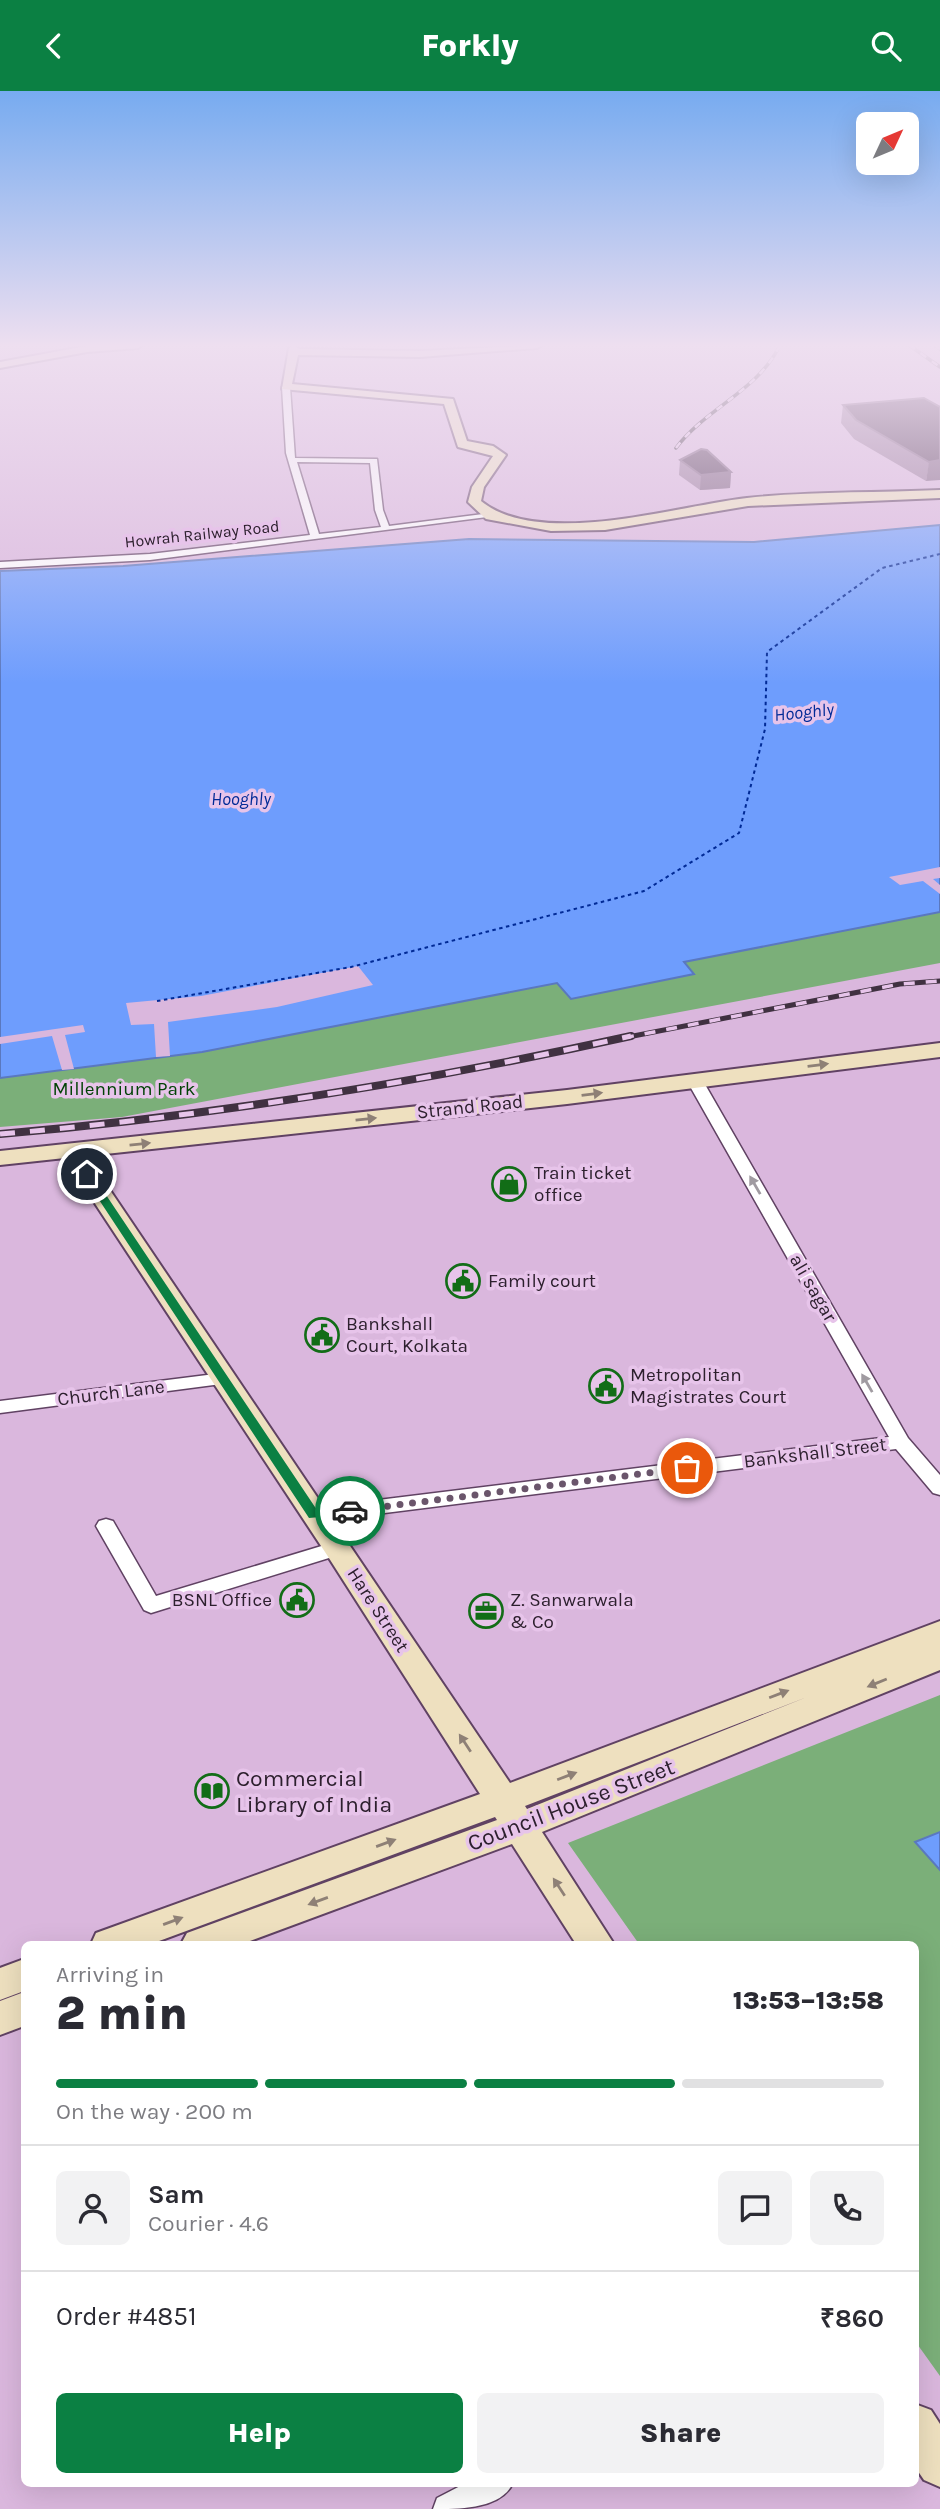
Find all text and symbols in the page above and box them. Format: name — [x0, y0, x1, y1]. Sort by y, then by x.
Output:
icon: back — [35, 27, 73, 65]
text: Forkly — [421, 27, 519, 64]
icon: search — [867, 27, 905, 65]
north arrow — [856, 112, 919, 175]
map controls — [856, 112, 919, 175]
street label: Howrah Railway Road — [124, 516, 280, 552]
water label: Hooghly — [773, 698, 836, 726]
water label: Hooghly — [211, 788, 272, 810]
one-way arrow — [807, 1060, 829, 1071]
park label: Millennium Park — [52, 1078, 196, 1100]
one-way arrow — [581, 1088, 603, 1099]
street label: Strand Road — [416, 1090, 524, 1124]
one-way arrow — [355, 1113, 377, 1124]
one-way arrow — [129, 1138, 151, 1149]
pin — [57, 1144, 117, 1204]
icon: home — [68, 1155, 106, 1193]
place label: Train ticket office — [534, 1162, 631, 1206]
shop icon: Train ticket office — [490, 1165, 528, 1203]
one-way arrow — [749, 1175, 761, 1195]
street label: ali sagar — [785, 1250, 841, 1326]
public building icon: Family court — [444, 1262, 482, 1300]
place label: Family court — [488, 1270, 596, 1292]
place label: Bankshall Court, Kolkata — [346, 1313, 468, 1357]
public building icon: Bankshall Court, Kolkata — [303, 1316, 341, 1354]
place label: Metropolitan Magistrates Court — [630, 1364, 786, 1408]
public building icon: Metropolitan Magistrates Court — [587, 1367, 625, 1405]
one-way arrow — [861, 1373, 873, 1392]
street label: Church Lane — [56, 1376, 166, 1410]
street label: Bankshall Street — [742, 1433, 888, 1473]
pin — [657, 1438, 717, 1498]
icon: bag — [668, 1449, 706, 1487]
courier — [315, 1476, 385, 1546]
icon: car — [331, 1492, 369, 1530]
street label: Hare Street — [343, 1564, 413, 1656]
public building icon: BSNL Office — [278, 1581, 316, 1619]
place label: BSNL Office — [172, 1589, 272, 1611]
place label: Z. Sanwarwala & Co — [510, 1589, 634, 1633]
office icon: Z. Sanwarwala & Co — [467, 1592, 505, 1630]
one-way arrow — [866, 1677, 887, 1688]
one-way arrow — [769, 1689, 790, 1700]
one-way arrow — [459, 1733, 472, 1753]
street label: Council House Street — [464, 1753, 679, 1857]
place label: Commercial Library of India — [236, 1765, 392, 1818]
one-way arrow — [556, 1770, 577, 1781]
library icon: Commercial Library of India — [193, 1772, 231, 1810]
one-way arrow — [376, 1837, 397, 1848]
one-way arrow — [552, 1877, 565, 1897]
one-way arrow — [307, 1896, 328, 1907]
one-way arrow — [162, 1915, 183, 1926]
text: Arriving in — [56, 1961, 164, 1988]
text: 13:53–13:58 — [733, 1985, 884, 2016]
text: 2 min — [56, 1987, 188, 2041]
text: On the way · 200 m — [56, 2098, 253, 2125]
button: person — [56, 2171, 130, 2245]
button: chat — [718, 2171, 792, 2245]
button: phone — [810, 2171, 884, 2245]
text: Sam — [148, 2179, 204, 2210]
text: Courier · 4.6 — [148, 2210, 269, 2237]
text: Order #4851 — [56, 2301, 197, 2332]
text: ₹860 — [820, 2303, 884, 2334]
button: Help — [56, 2393, 463, 2473]
button: Share — [477, 2393, 884, 2473]

